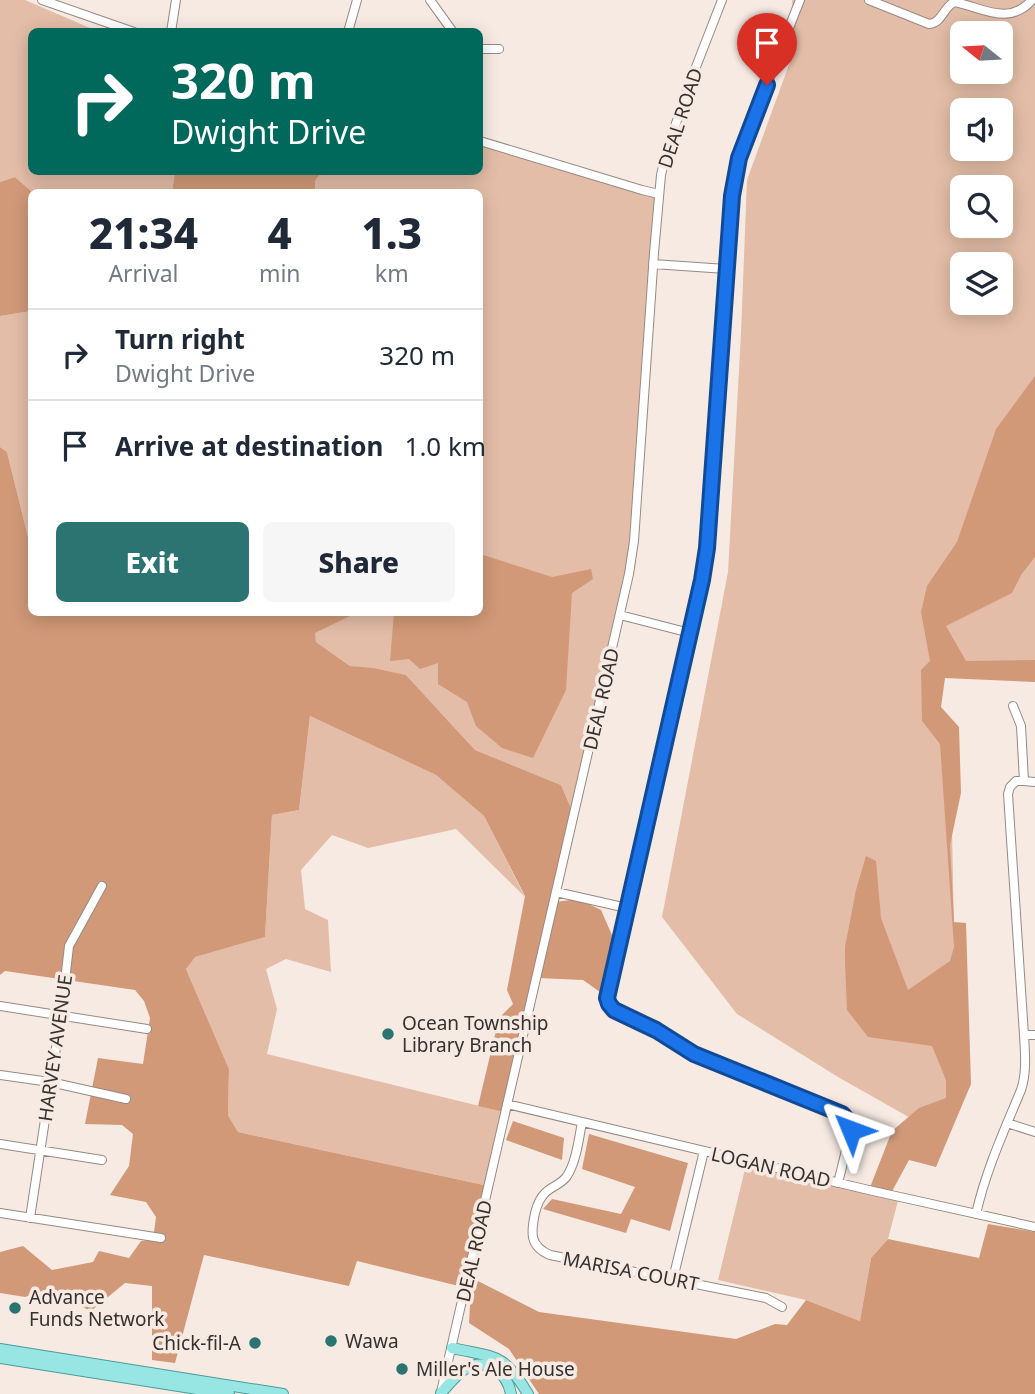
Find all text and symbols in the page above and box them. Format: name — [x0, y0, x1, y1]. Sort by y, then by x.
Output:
pin — [737, 13, 797, 85]
north arrow — [950, 21, 1013, 84]
map controls — [950, 21, 1013, 315]
icon: arrive — [748, 24, 786, 62]
text: 320 m — [171, 47, 316, 113]
icon: right — [56, 56, 147, 147]
street label: DEAL ROAD — [652, 65, 708, 171]
button: sound — [950, 98, 1013, 161]
text: Dwight Drive — [171, 110, 366, 153]
button: search — [950, 175, 1013, 238]
text: 21:34 — [89, 204, 198, 261]
text: 4 — [268, 204, 292, 261]
text: 1.3 — [362, 204, 422, 261]
button: layers — [950, 252, 1013, 315]
text: Arrival — [108, 257, 179, 289]
text: min — [259, 257, 301, 289]
text: km — [375, 257, 409, 289]
text: Turn right — [115, 321, 245, 357]
icon: right — [56, 336, 94, 374]
text: 320 m — [379, 337, 455, 373]
text: Dwight Drive — [115, 357, 255, 389]
icon: arrive — [56, 427, 94, 465]
text: Arrive at destination — [115, 428, 384, 464]
text: 1.0 km — [405, 428, 486, 464]
button: Exit — [56, 522, 249, 602]
button: Share — [263, 522, 455, 602]
street label: DEAL ROAD — [577, 646, 625, 752]
street label: HARVEY AVENUE — [32, 973, 78, 1123]
place label: Ocean Township Library Branch — [402, 1010, 548, 1058]
marker: Ocean Township Library Branch — [380, 1026, 396, 1042]
position arrow — [814, 1093, 888, 1167]
street label: LOGAN ROAD — [709, 1141, 833, 1193]
street label: DEAL ROAD — [450, 1198, 498, 1304]
street label: MARISA COURT — [561, 1245, 702, 1297]
place label: Advance Funds Network — [29, 1284, 165, 1332]
marker: Advance Funds Network — [7, 1300, 23, 1316]
place label: Wawa — [345, 1328, 399, 1354]
place label: Chick-fil-A — [152, 1330, 242, 1356]
marker: Wawa — [323, 1333, 339, 1349]
marker: Chick-fil-A — [247, 1335, 263, 1351]
place label: Miller's Ale House — [416, 1356, 575, 1382]
marker: Miller's Ale House — [394, 1361, 410, 1377]

